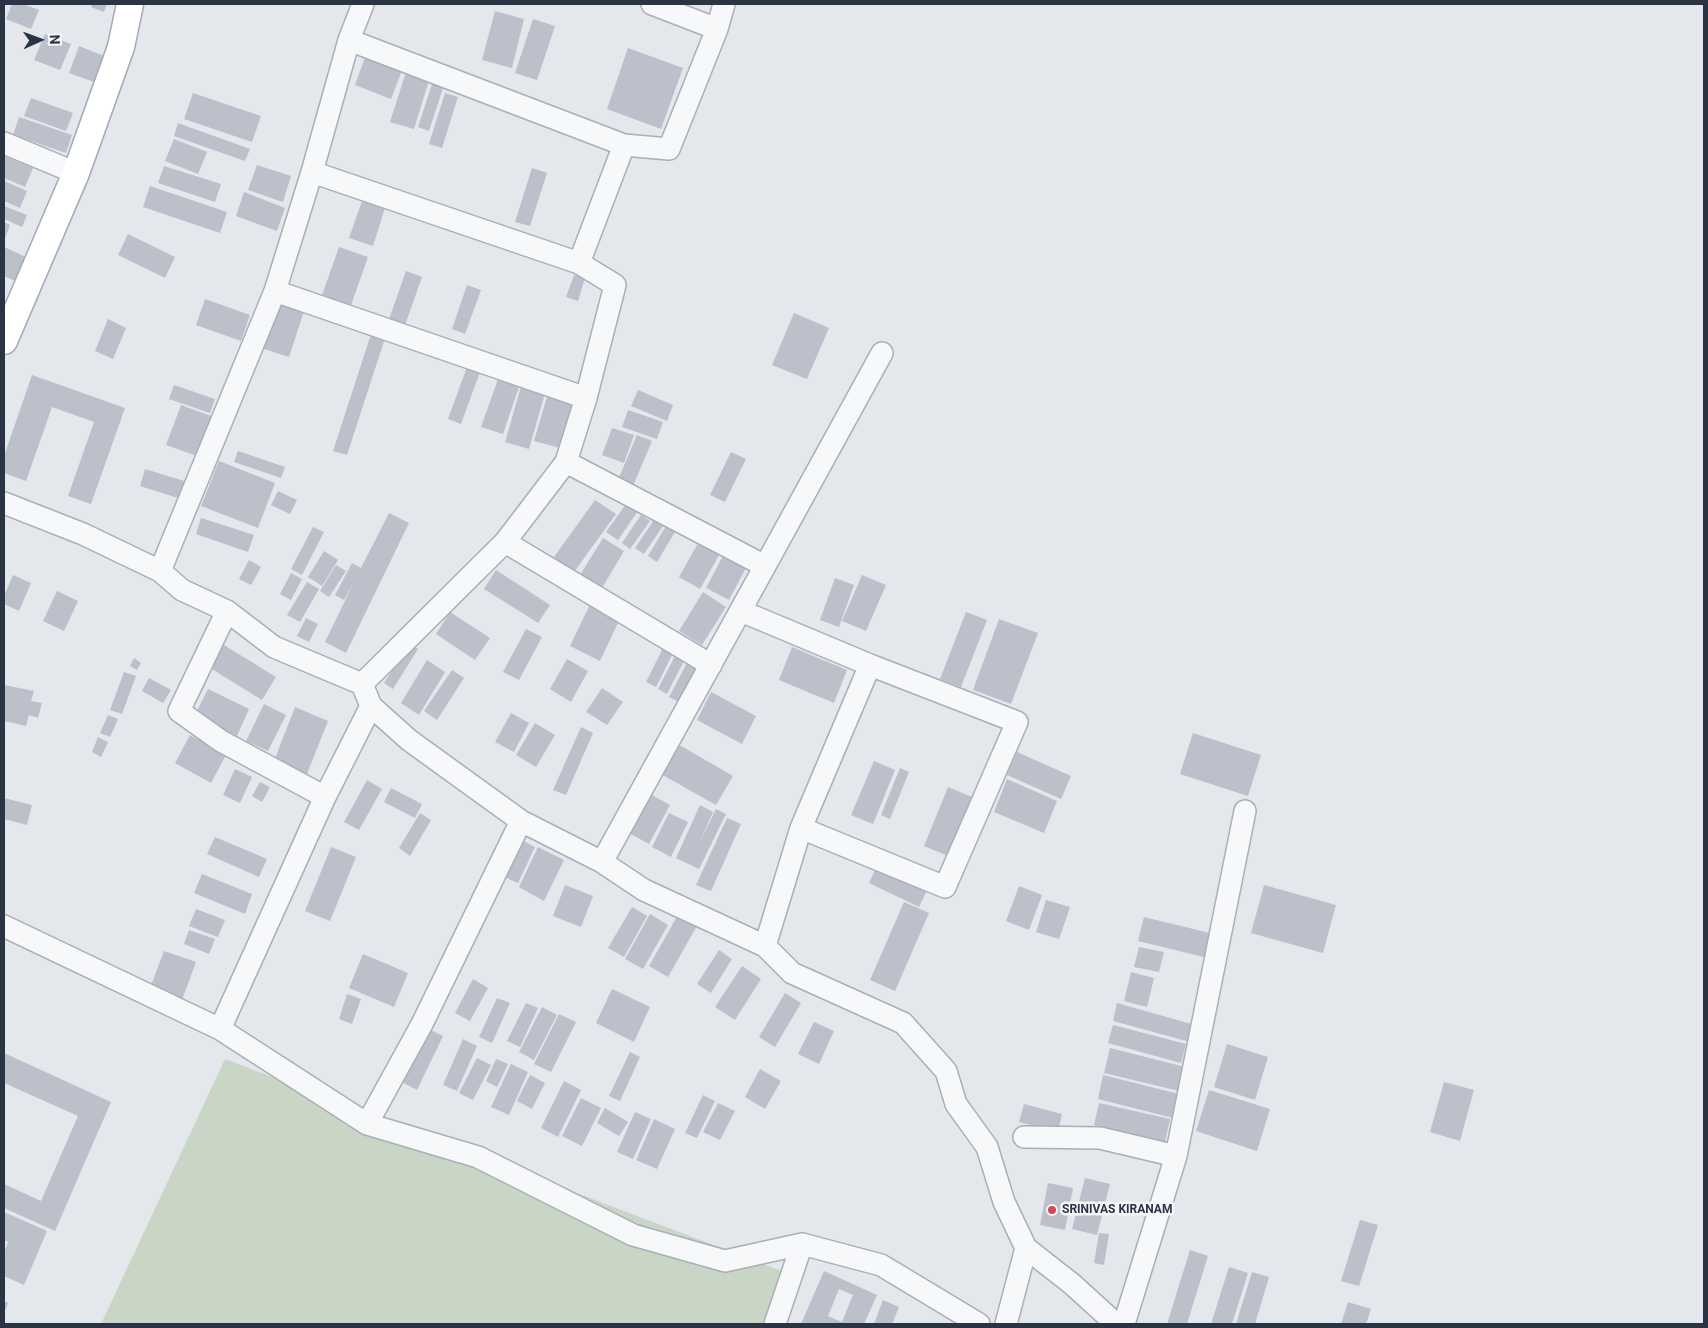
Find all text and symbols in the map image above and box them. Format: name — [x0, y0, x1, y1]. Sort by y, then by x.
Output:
north arrow — [15, 15, 65, 65]
text: N — [47, 34, 63, 45]
place label: SRINIVAS KIRANAM — [1062, 1203, 1172, 1217]
marker: SRINIVAS KIRANAM — [1046, 1204, 1058, 1216]

